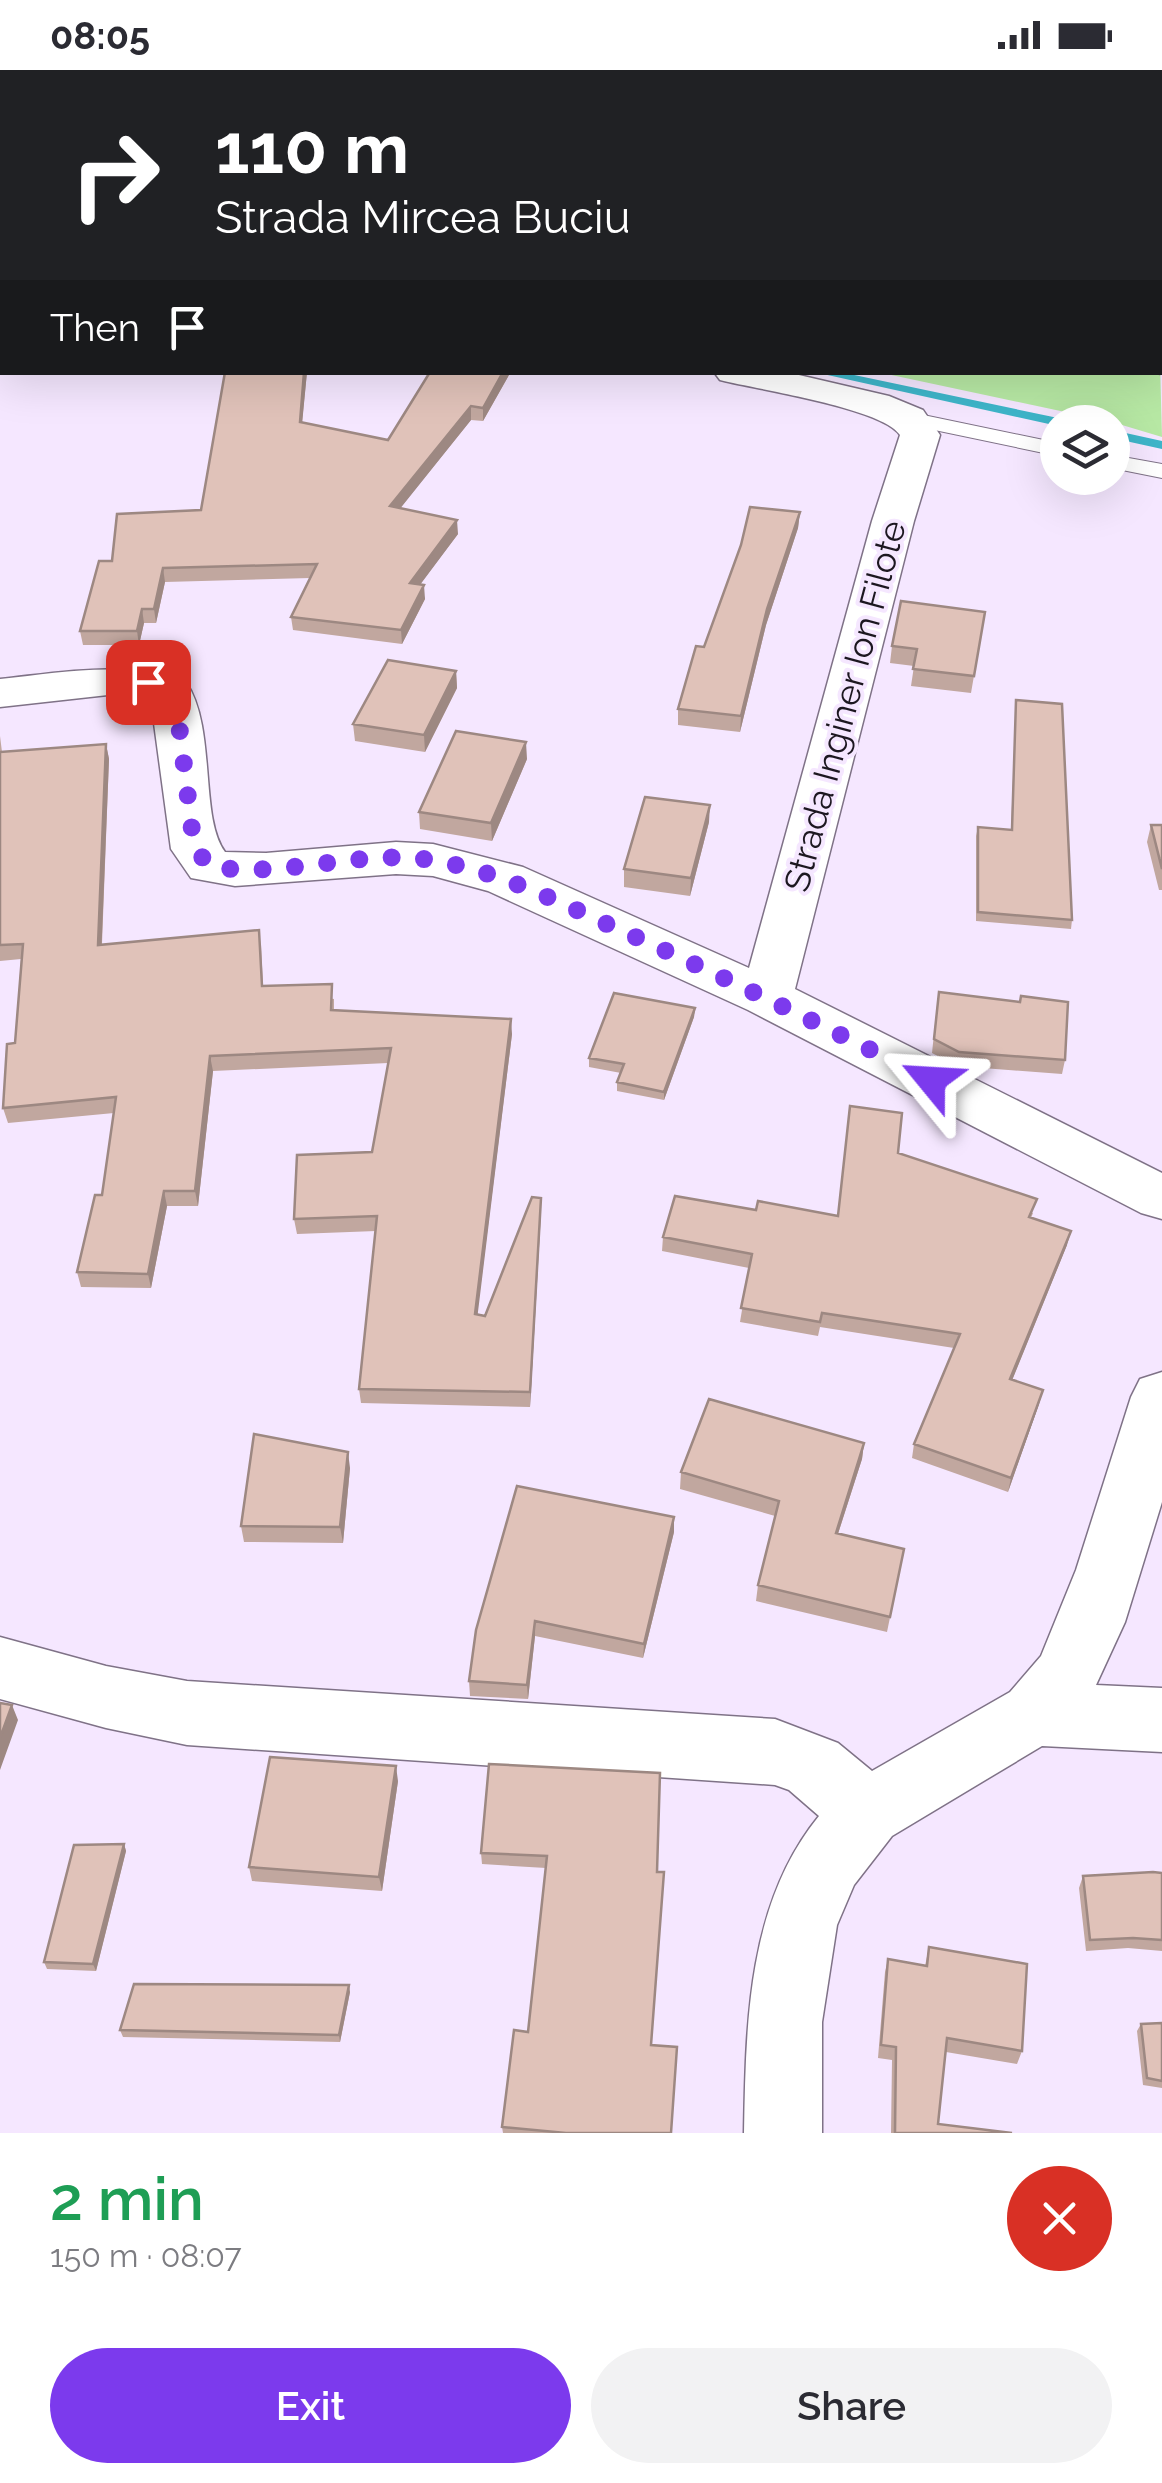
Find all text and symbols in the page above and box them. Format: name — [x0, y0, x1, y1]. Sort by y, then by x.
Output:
text: 08:05 — [50, 13, 150, 58]
text: 110 m — [215, 107, 409, 189]
icon: right — [50, 110, 180, 240]
text: Strada Mircea Buciu — [215, 191, 630, 244]
icon: arrive — [160, 300, 215, 355]
text: Then — [50, 305, 140, 350]
map controls — [1040, 405, 1130, 495]
button: layers — [1040, 405, 1130, 495]
street label: Strada Inginer Ion Filote — [775, 516, 914, 896]
pin — [106, 640, 191, 725]
icon: arrive — [121, 655, 176, 710]
position arrow — [879, 1028, 983, 1132]
text: 2 min — [50, 2164, 204, 2234]
button: close — [1007, 2166, 1112, 2271]
text: 150 m · 08:07 — [50, 2237, 242, 2274]
button: Exit — [50, 2348, 571, 2463]
button: Share — [591, 2348, 1112, 2463]

